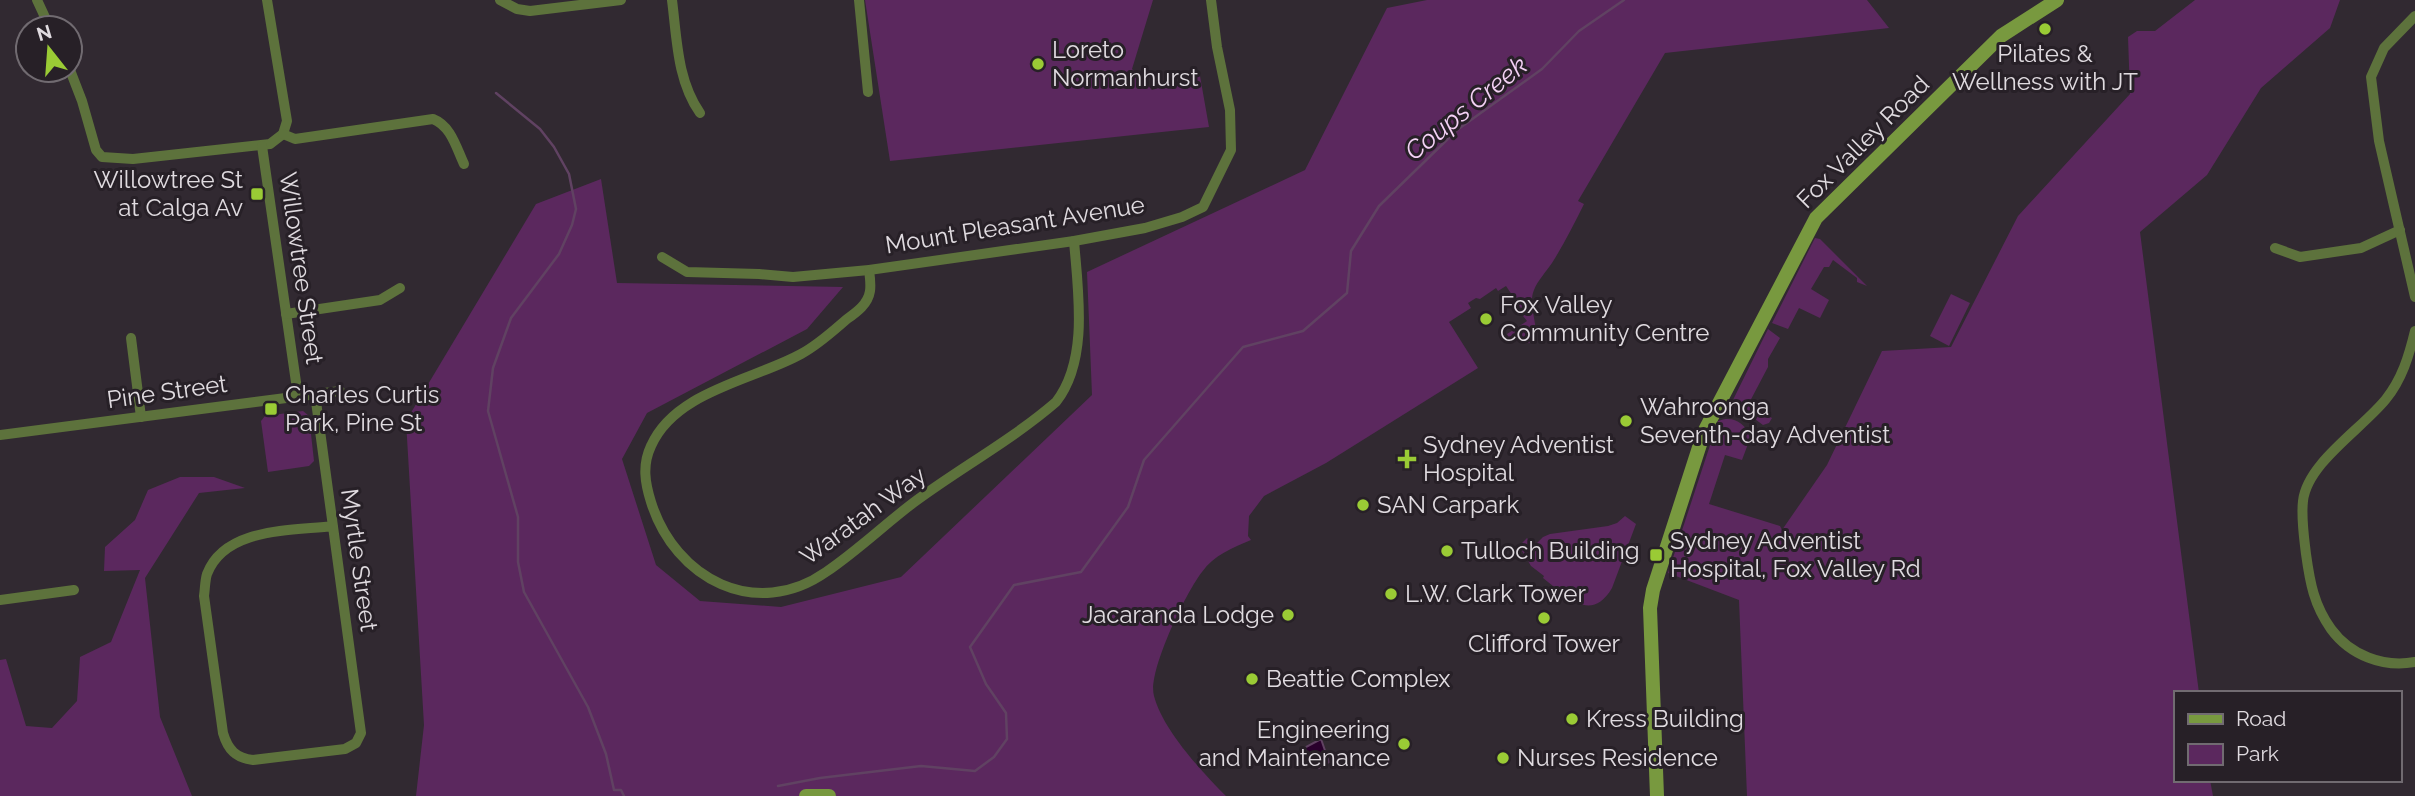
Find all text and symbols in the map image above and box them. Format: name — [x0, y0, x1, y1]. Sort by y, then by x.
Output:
north arrow — [14, 14, 84, 84]
text: N — [34, 20, 54, 45]
marker: Pilates & Wellness with JT — [2037, 21, 2053, 37]
place label: Loreto Normanhurst — [1052, 35, 1198, 92]
place label: Pilates & Wellness with JT — [1952, 39, 2138, 96]
water label: Coups Creek — [1399, 50, 1533, 166]
marker: Loreto Normanhurst — [1030, 56, 1046, 72]
street label: Fox Valley Road — [1790, 69, 1935, 214]
place label: Willowtree St at Calga Av — [93, 165, 243, 222]
street label: Willowtree Street — [274, 170, 329, 366]
marker: Willowtree St at Calga Av — [249, 186, 265, 202]
street label: Mount Pleasant Avenue — [883, 190, 1147, 259]
place label: Fox Valley Community Centre — [1500, 290, 1709, 347]
marker: Fox Valley Community Centre — [1478, 311, 1494, 327]
street label: Pine Street — [105, 369, 229, 414]
place label: Charles Curtis Park, Pine St — [285, 380, 439, 437]
place label: Wahroonga Seventh-day Adventist — [1640, 392, 1890, 449]
marker: Charles Curtis Park, Pine St — [263, 401, 279, 417]
marker: Wahroonga Seventh-day Adventist — [1618, 413, 1634, 429]
place label: Sydney Adventist Hospital — [1423, 430, 1614, 487]
marker: Sydney Adventist Hospital — [1397, 449, 1417, 469]
street label: Waratah Way — [794, 460, 931, 571]
street label: Myrtle Street — [335, 487, 384, 633]
place label: SAN Carpark — [1377, 490, 1519, 519]
marker: SAN Carpark — [1355, 497, 1371, 513]
place label: Sydney Adventist Hospital, Fox Valley Rd — [1670, 526, 1921, 583]
place label: Tulloch Building — [1461, 536, 1640, 565]
marker: Tulloch Building — [1439, 543, 1455, 559]
marker: Sydney Adventist Hospital, Fox Valley Rd — [1648, 547, 1664, 563]
place label: L.W. Clark Tower — [1405, 579, 1586, 608]
marker: L.W. Clark Tower — [1383, 586, 1399, 602]
place label: Jacaranda Lodge — [1082, 600, 1274, 629]
marker: Jacaranda Lodge — [1280, 607, 1296, 623]
marker: Clifford Tower — [1536, 610, 1552, 626]
place label: Clifford Tower — [1468, 629, 1621, 658]
place label: Beattie Complex — [1266, 664, 1450, 693]
marker: Beattie Complex — [1244, 671, 1260, 687]
legend — [2174, 691, 2401, 782]
place label: Kress Building — [1586, 704, 1744, 733]
text: Road — [2236, 706, 2286, 731]
marker: Kress Building — [1564, 711, 1580, 727]
place label: Engineering and Maintenance — [1199, 715, 1390, 772]
marker: Engineering and Maintenance — [1396, 736, 1412, 752]
text: Park — [2236, 741, 2279, 766]
place label: Nurses Residence — [1517, 743, 1718, 772]
marker: Nurses Residence — [1495, 750, 1511, 766]

